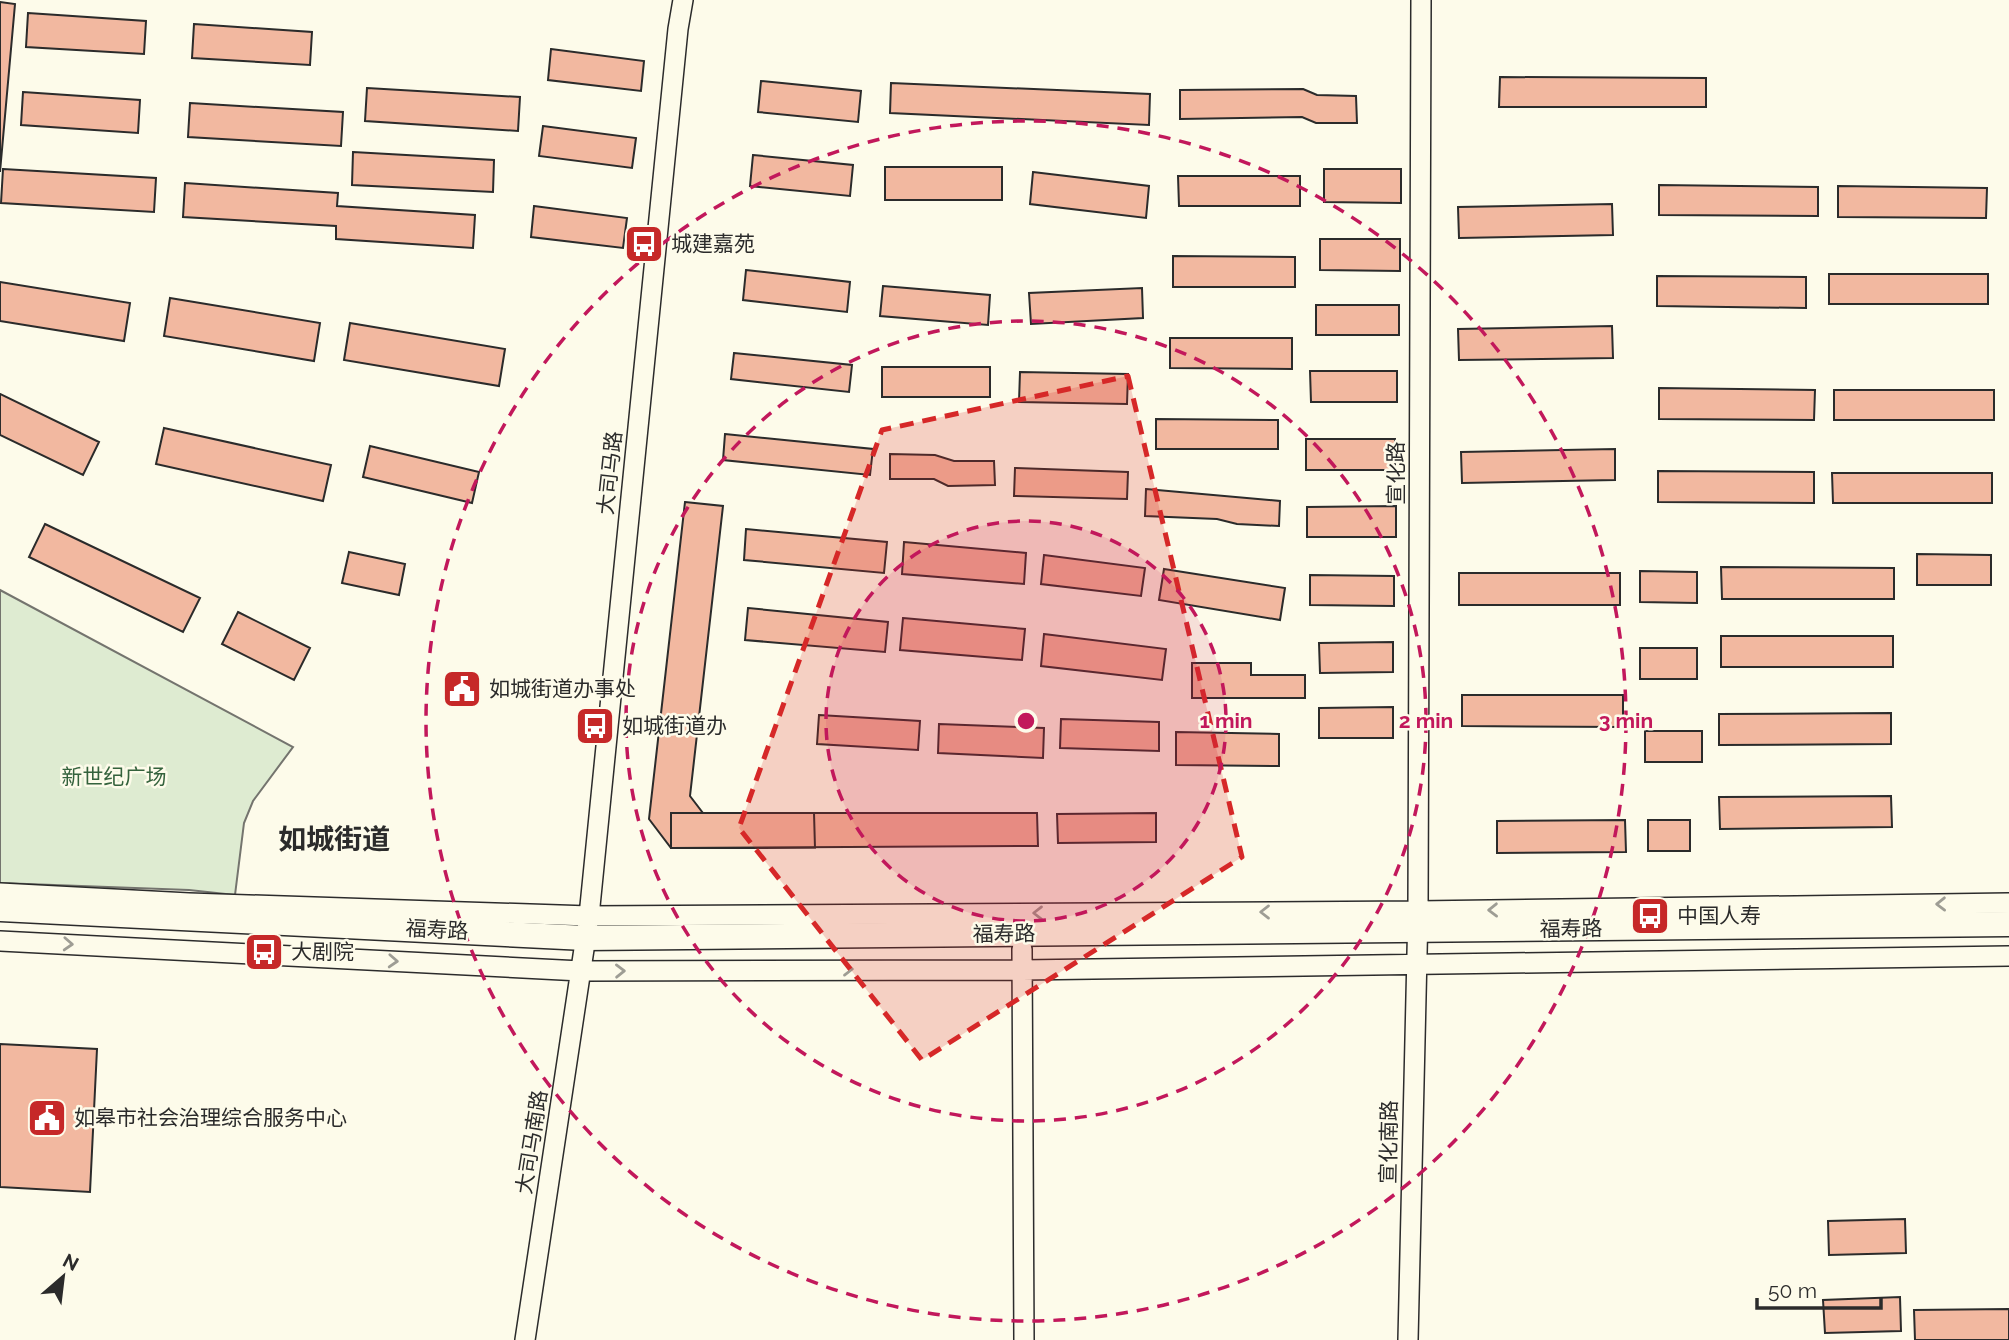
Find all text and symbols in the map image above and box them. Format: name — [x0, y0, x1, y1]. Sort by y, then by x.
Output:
bus stop icon: 城建嘉苑 — [623, 223, 665, 265]
place label: 城建嘉苑 — [671, 231, 755, 256]
street label: 大司马路 — [593, 430, 626, 516]
street label: 宣化路 — [1383, 442, 1408, 505]
public building icon: 如城街道办事处 — [441, 668, 483, 710]
place label: 如城街道办事处 — [489, 676, 636, 701]
bus stop icon: 如城街道办 — [574, 705, 616, 747]
text: 1 min — [1199, 708, 1253, 733]
text: 2 min — [1399, 708, 1453, 733]
text: 3 min — [1599, 708, 1653, 733]
centre of rings — [1014, 709, 1038, 733]
place label: 如城街道办 — [622, 713, 727, 738]
park label: 新世纪广场 — [62, 764, 167, 789]
district label: 如城街道 — [278, 823, 390, 856]
bus stop icon: 中国人寿 — [1629, 895, 1671, 937]
one-way arrow — [1935, 896, 1946, 912]
one-way arrow — [1487, 902, 1498, 918]
place label: 中国人寿 — [1677, 903, 1761, 928]
one-way arrow — [1260, 904, 1270, 920]
one-way arrow — [1032, 905, 1043, 921]
street label: 福寿路 — [405, 915, 469, 944]
street label: 福寿路 — [1539, 915, 1603, 942]
street label: 福寿路 — [972, 920, 1036, 947]
bus stop icon: 大剧院 — [243, 931, 285, 973]
one-way arrow — [63, 936, 74, 951]
place label: 大剧院 — [291, 939, 354, 964]
one-way arrow — [388, 954, 399, 969]
one-way arrow — [843, 961, 854, 977]
one-way arrow — [616, 963, 626, 979]
street label: 大司马南路 — [511, 1088, 552, 1196]
public building icon: 如皋市社会治理综合服务中心 — [26, 1097, 68, 1139]
street label: 宣化南路 — [1375, 1100, 1402, 1184]
place label: 如皋市社会治理综合服务中心 — [74, 1105, 347, 1130]
north arrow — [28, 1242, 98, 1312]
text: N — [59, 1249, 83, 1275]
scale bar — [1757, 1266, 1881, 1310]
text: 50 m — [1768, 1278, 1817, 1303]

